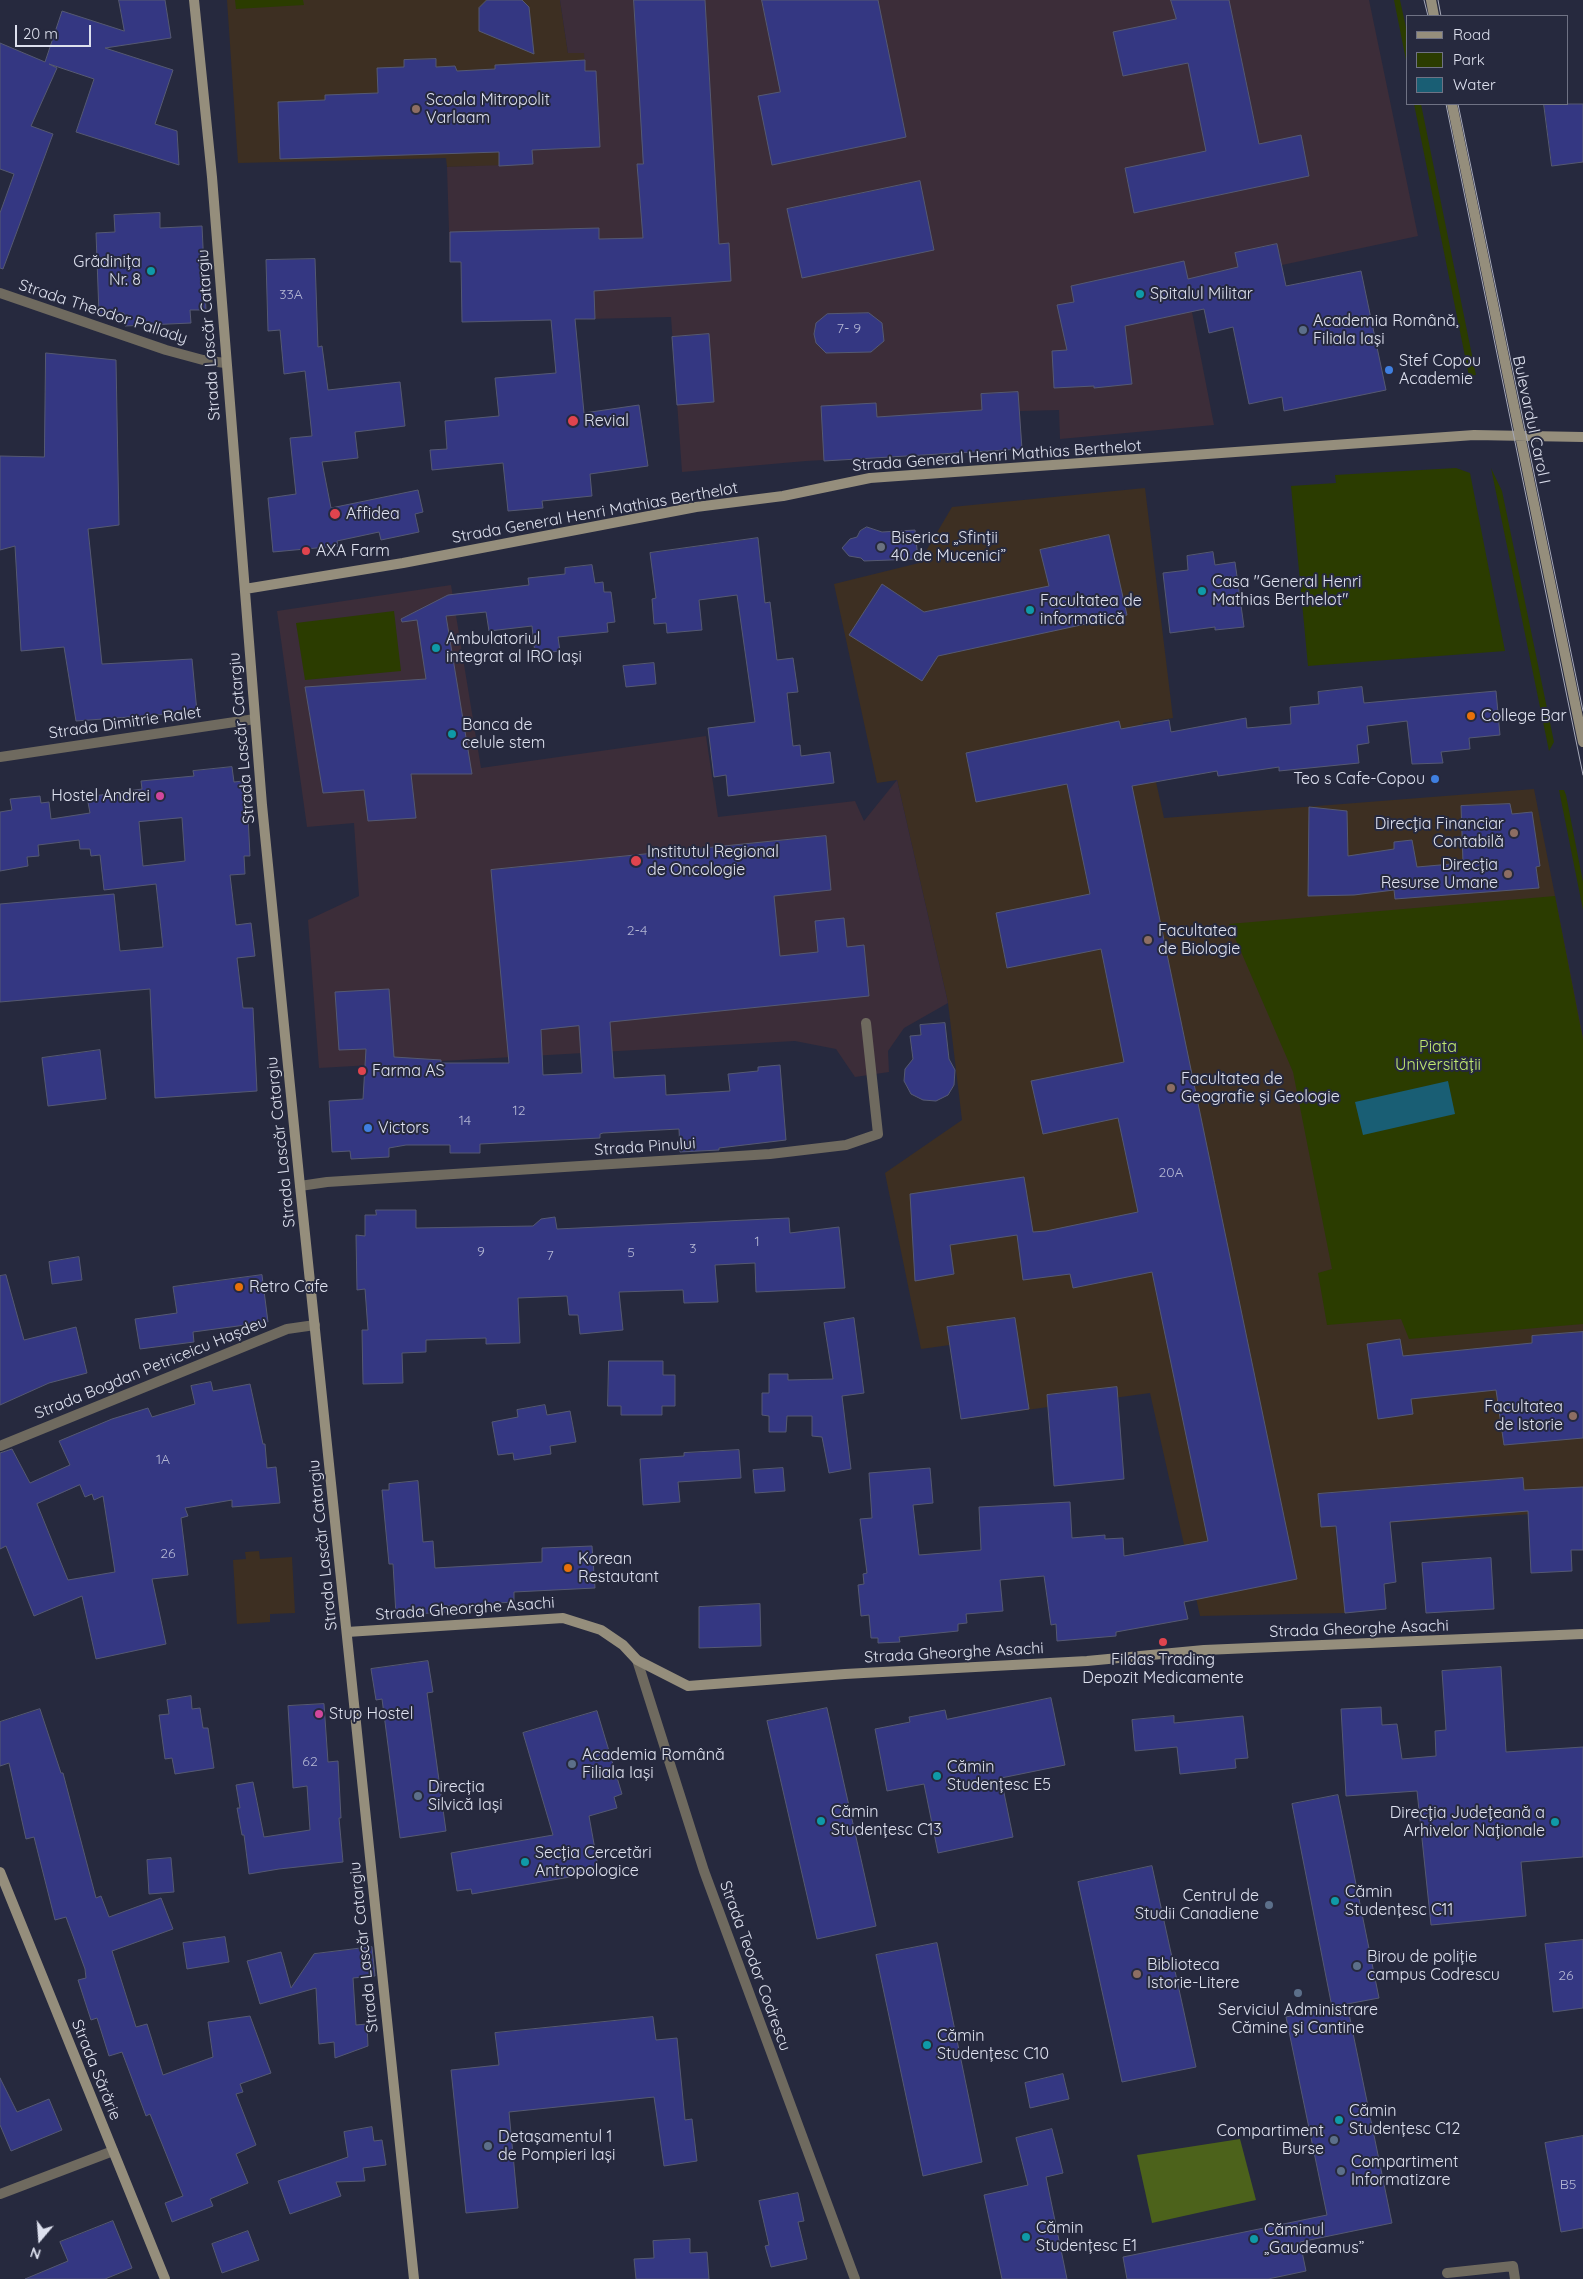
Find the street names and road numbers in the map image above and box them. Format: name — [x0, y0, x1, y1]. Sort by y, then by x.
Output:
street label: Strada Lascăr Catargiu — [193, 249, 225, 421]
street label: Strada Theodor Pallady — [16, 276, 190, 348]
street label: Bulevardul Carol I — [1508, 354, 1554, 486]
street label: Strada General Henri Mathias Berthelot — [852, 436, 1142, 476]
street label: Strada General Henri Mathias Berthelot — [451, 478, 739, 548]
street label: Strada Lascăr Catargiu — [225, 652, 259, 824]
street label: Strada Dimitrie Ralet — [48, 703, 202, 743]
street label: Strada Lascăr Catargiu — [262, 1056, 300, 1228]
street label: Strada Pinului — [594, 1134, 696, 1160]
street label: Strada Bogdan Petriceicu Hașdeu — [32, 1312, 270, 1424]
street label: Strada Lascăr Catargiu — [304, 1459, 342, 1631]
street label: Strada Gheorghe Asachi — [375, 1593, 555, 1625]
street label: Strada Gheorghe Asachi — [1269, 1616, 1449, 1642]
street label: Strada Gheorghe Asachi — [864, 1639, 1044, 1667]
street label: Strada Lascăr Catargiu — [345, 1861, 383, 2033]
street label: Strada Teodor Codrescu — [715, 1878, 795, 2054]
street label: Strada Sărărie — [67, 2017, 125, 2123]

